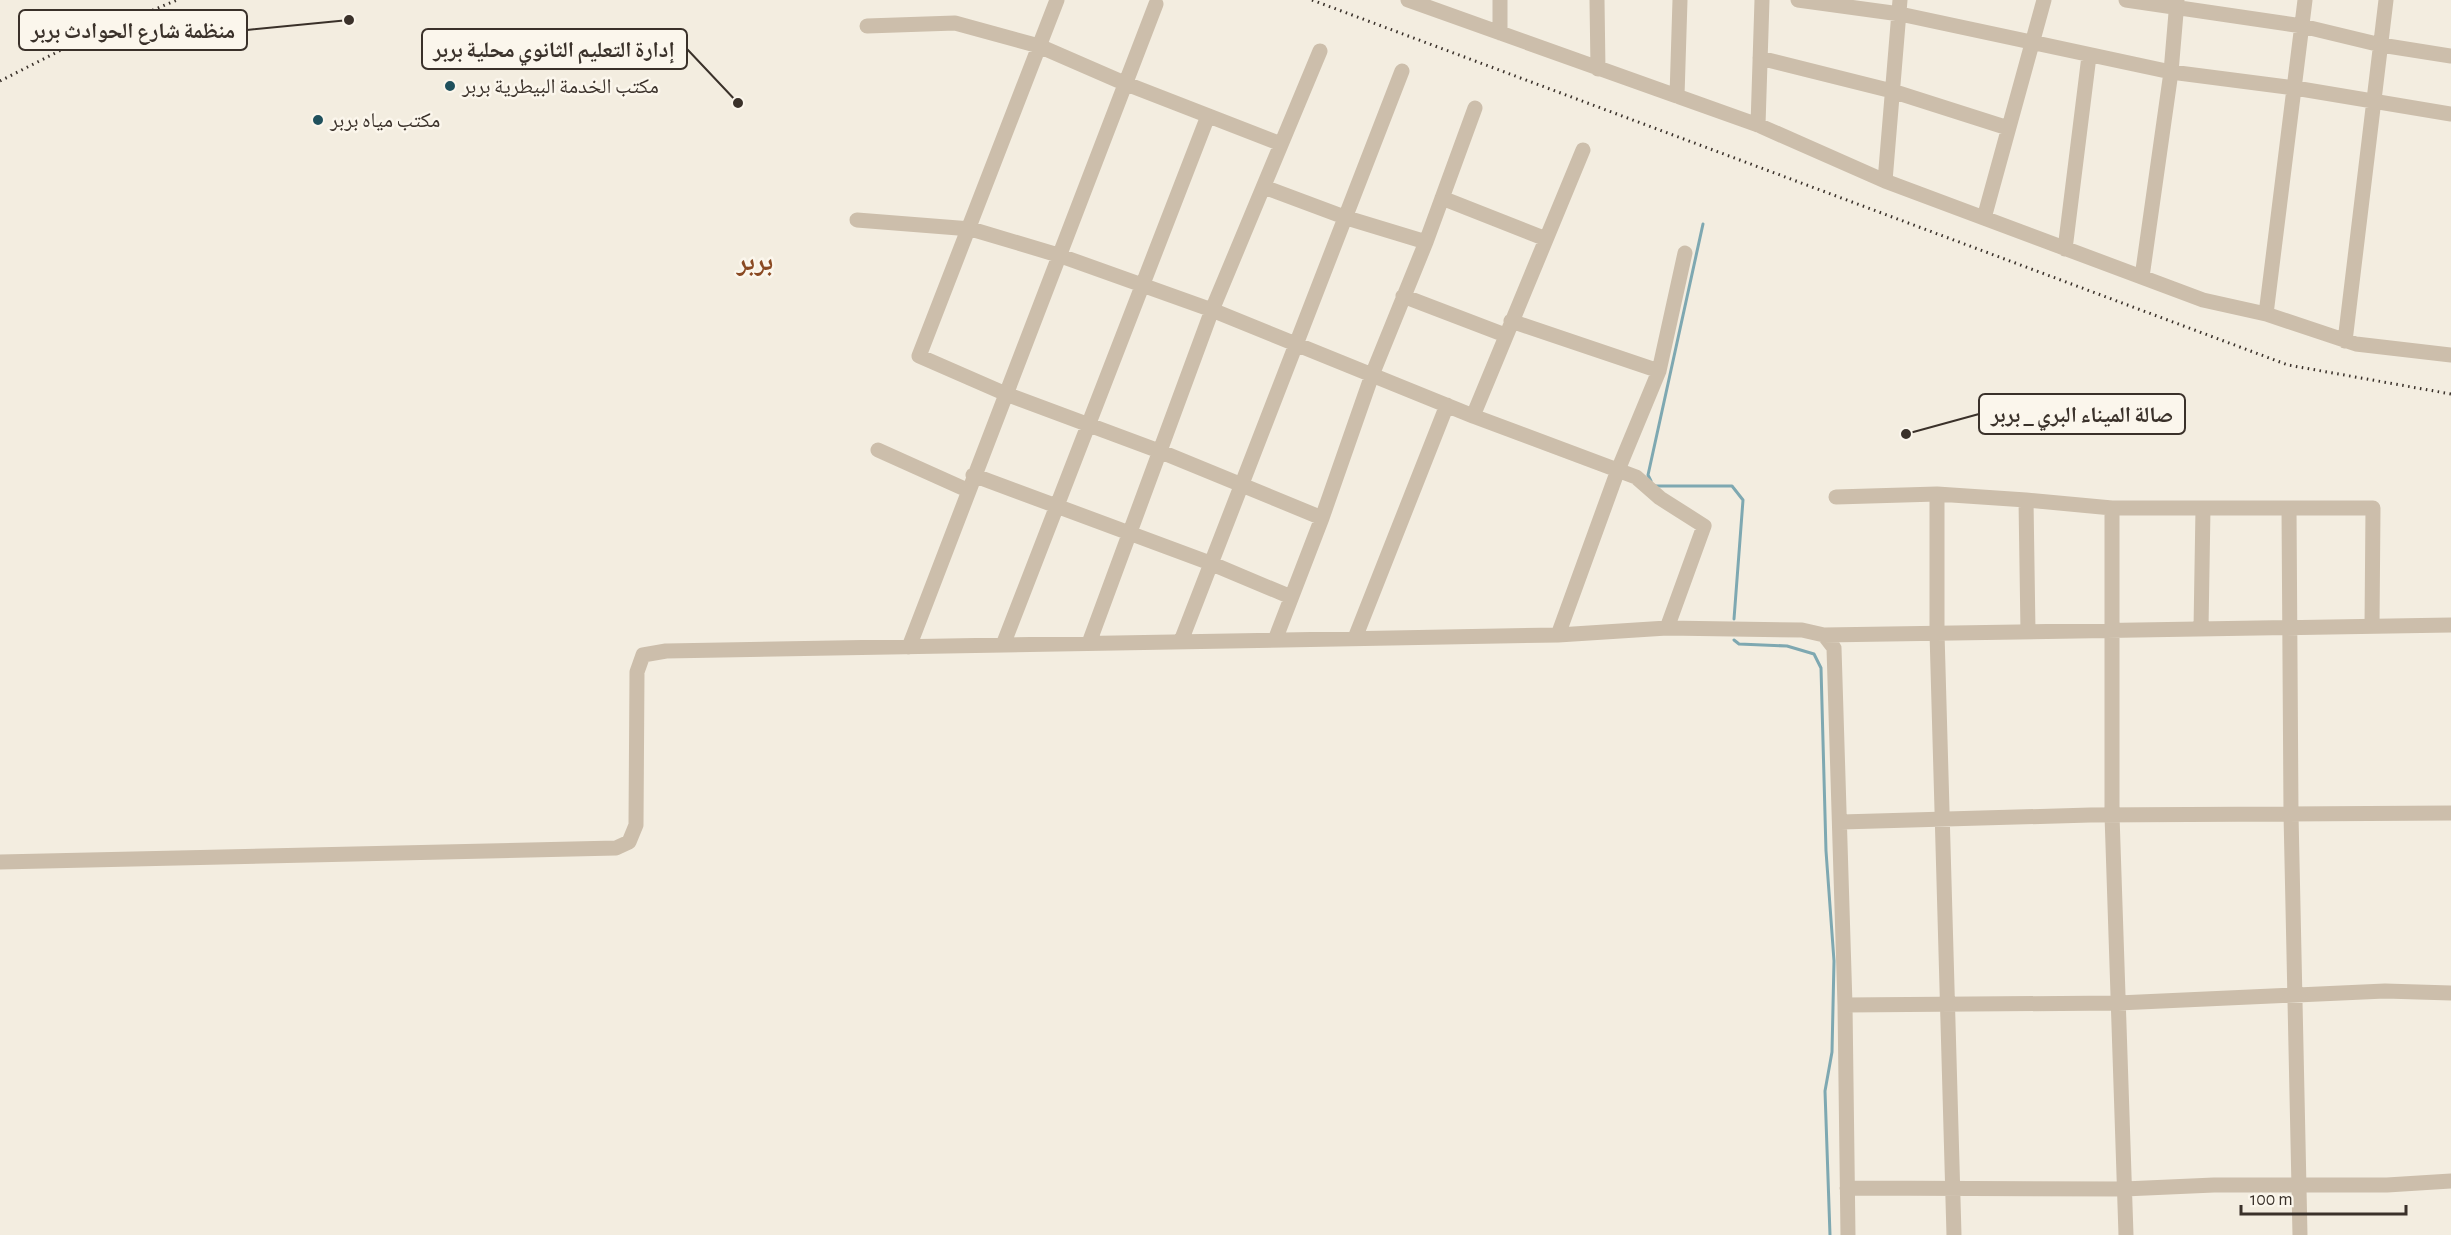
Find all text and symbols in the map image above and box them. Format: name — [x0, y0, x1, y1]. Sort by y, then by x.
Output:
callout: منظمة شارع الحوادث بربر — [19, 10, 247, 50]
text: منظمة شارع الحوادث بربر — [30, 20, 235, 45]
callout: إدارة التعليم الثانوي محلية بربر — [422, 29, 687, 69]
text: إدارة التعليم الثانوي محلية بربر — [432, 39, 675, 66]
place label: مكتب الخدمة البيطرية بربر — [461, 76, 659, 97]
marker: مكتب الخدمة البيطرية بربر — [443, 79, 457, 93]
place label: مكتب مياه بربر — [329, 110, 440, 131]
marker: مكتب مياه بربر — [311, 113, 325, 127]
district label: بربر — [736, 248, 773, 276]
callout: صالة الميناء البري _ بربر — [1979, 394, 2185, 434]
text: صالة الميناء البري _ بربر — [1990, 404, 2173, 431]
scale bar — [2241, 1178, 2406, 1216]
text: 100 m — [2250, 1191, 2293, 1209]

